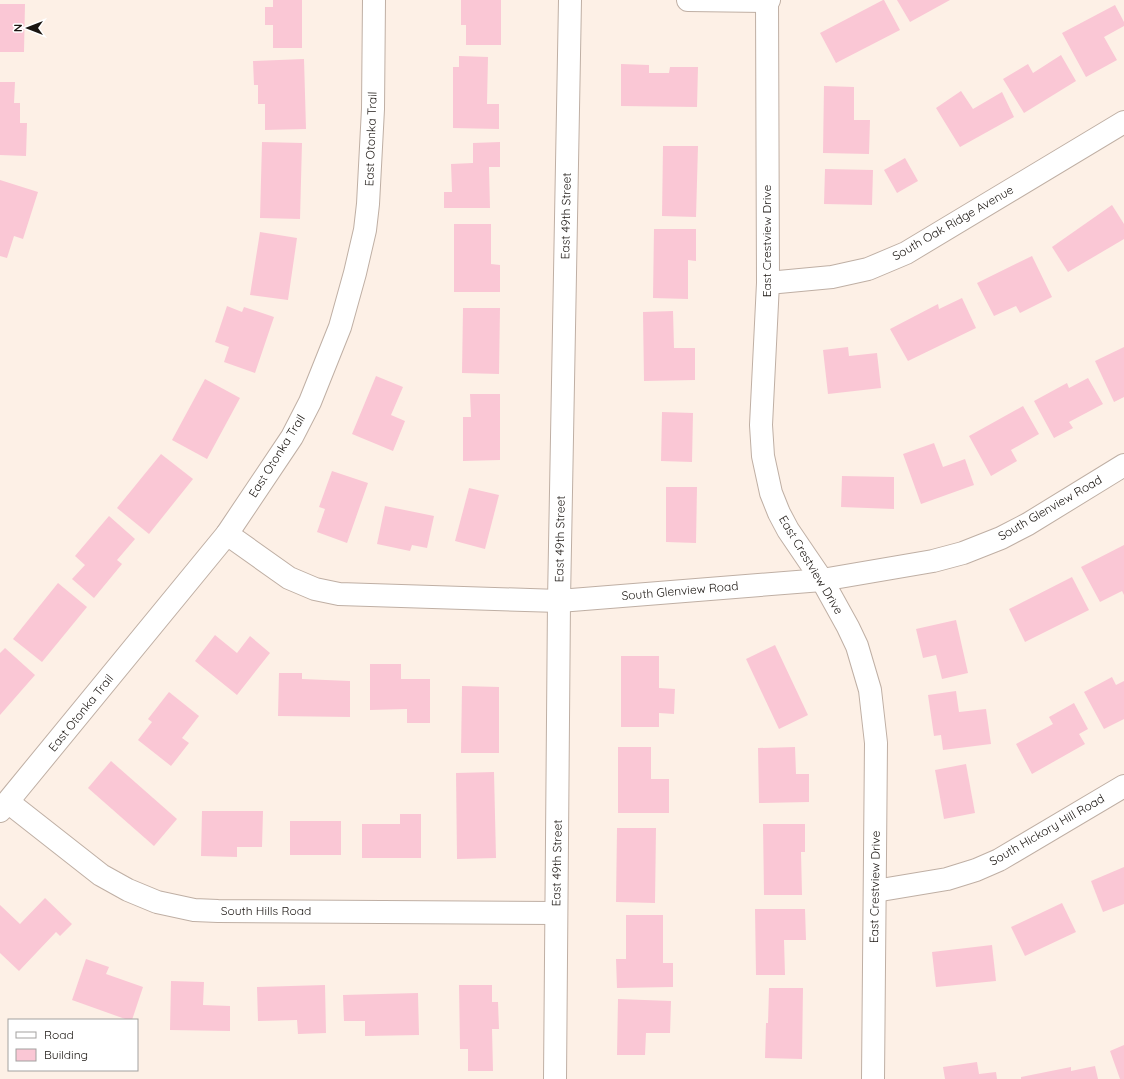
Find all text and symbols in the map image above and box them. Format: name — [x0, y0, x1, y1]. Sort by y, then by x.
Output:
north arrow — [8, 8, 48, 48]
text: N — [11, 24, 25, 32]
street label: East Otonka Trail — [361, 91, 380, 187]
street label: East 49th Street — [557, 172, 574, 260]
street label: South Oak Ridge Avenue — [890, 182, 1016, 263]
street label: East Crestview Drive — [759, 184, 774, 297]
street label: East Otonka Trail — [245, 411, 308, 500]
street label: South Glenview Road — [995, 472, 1104, 543]
street label: East 49th Street — [551, 495, 568, 583]
street label: East Crestview Drive — [776, 513, 847, 617]
street label: South Glenview Road — [621, 578, 739, 603]
street label: East Otonka Trail — [45, 671, 116, 754]
street label: South Hickory Hill Road — [987, 790, 1107, 869]
street label: East 49th Street — [548, 819, 565, 907]
street label: East Crestview Drive — [866, 830, 883, 943]
street label: South Hills Road — [221, 903, 311, 918]
legend — [8, 1019, 138, 1071]
text: Road — [44, 1027, 74, 1042]
text: Building — [44, 1047, 88, 1062]

